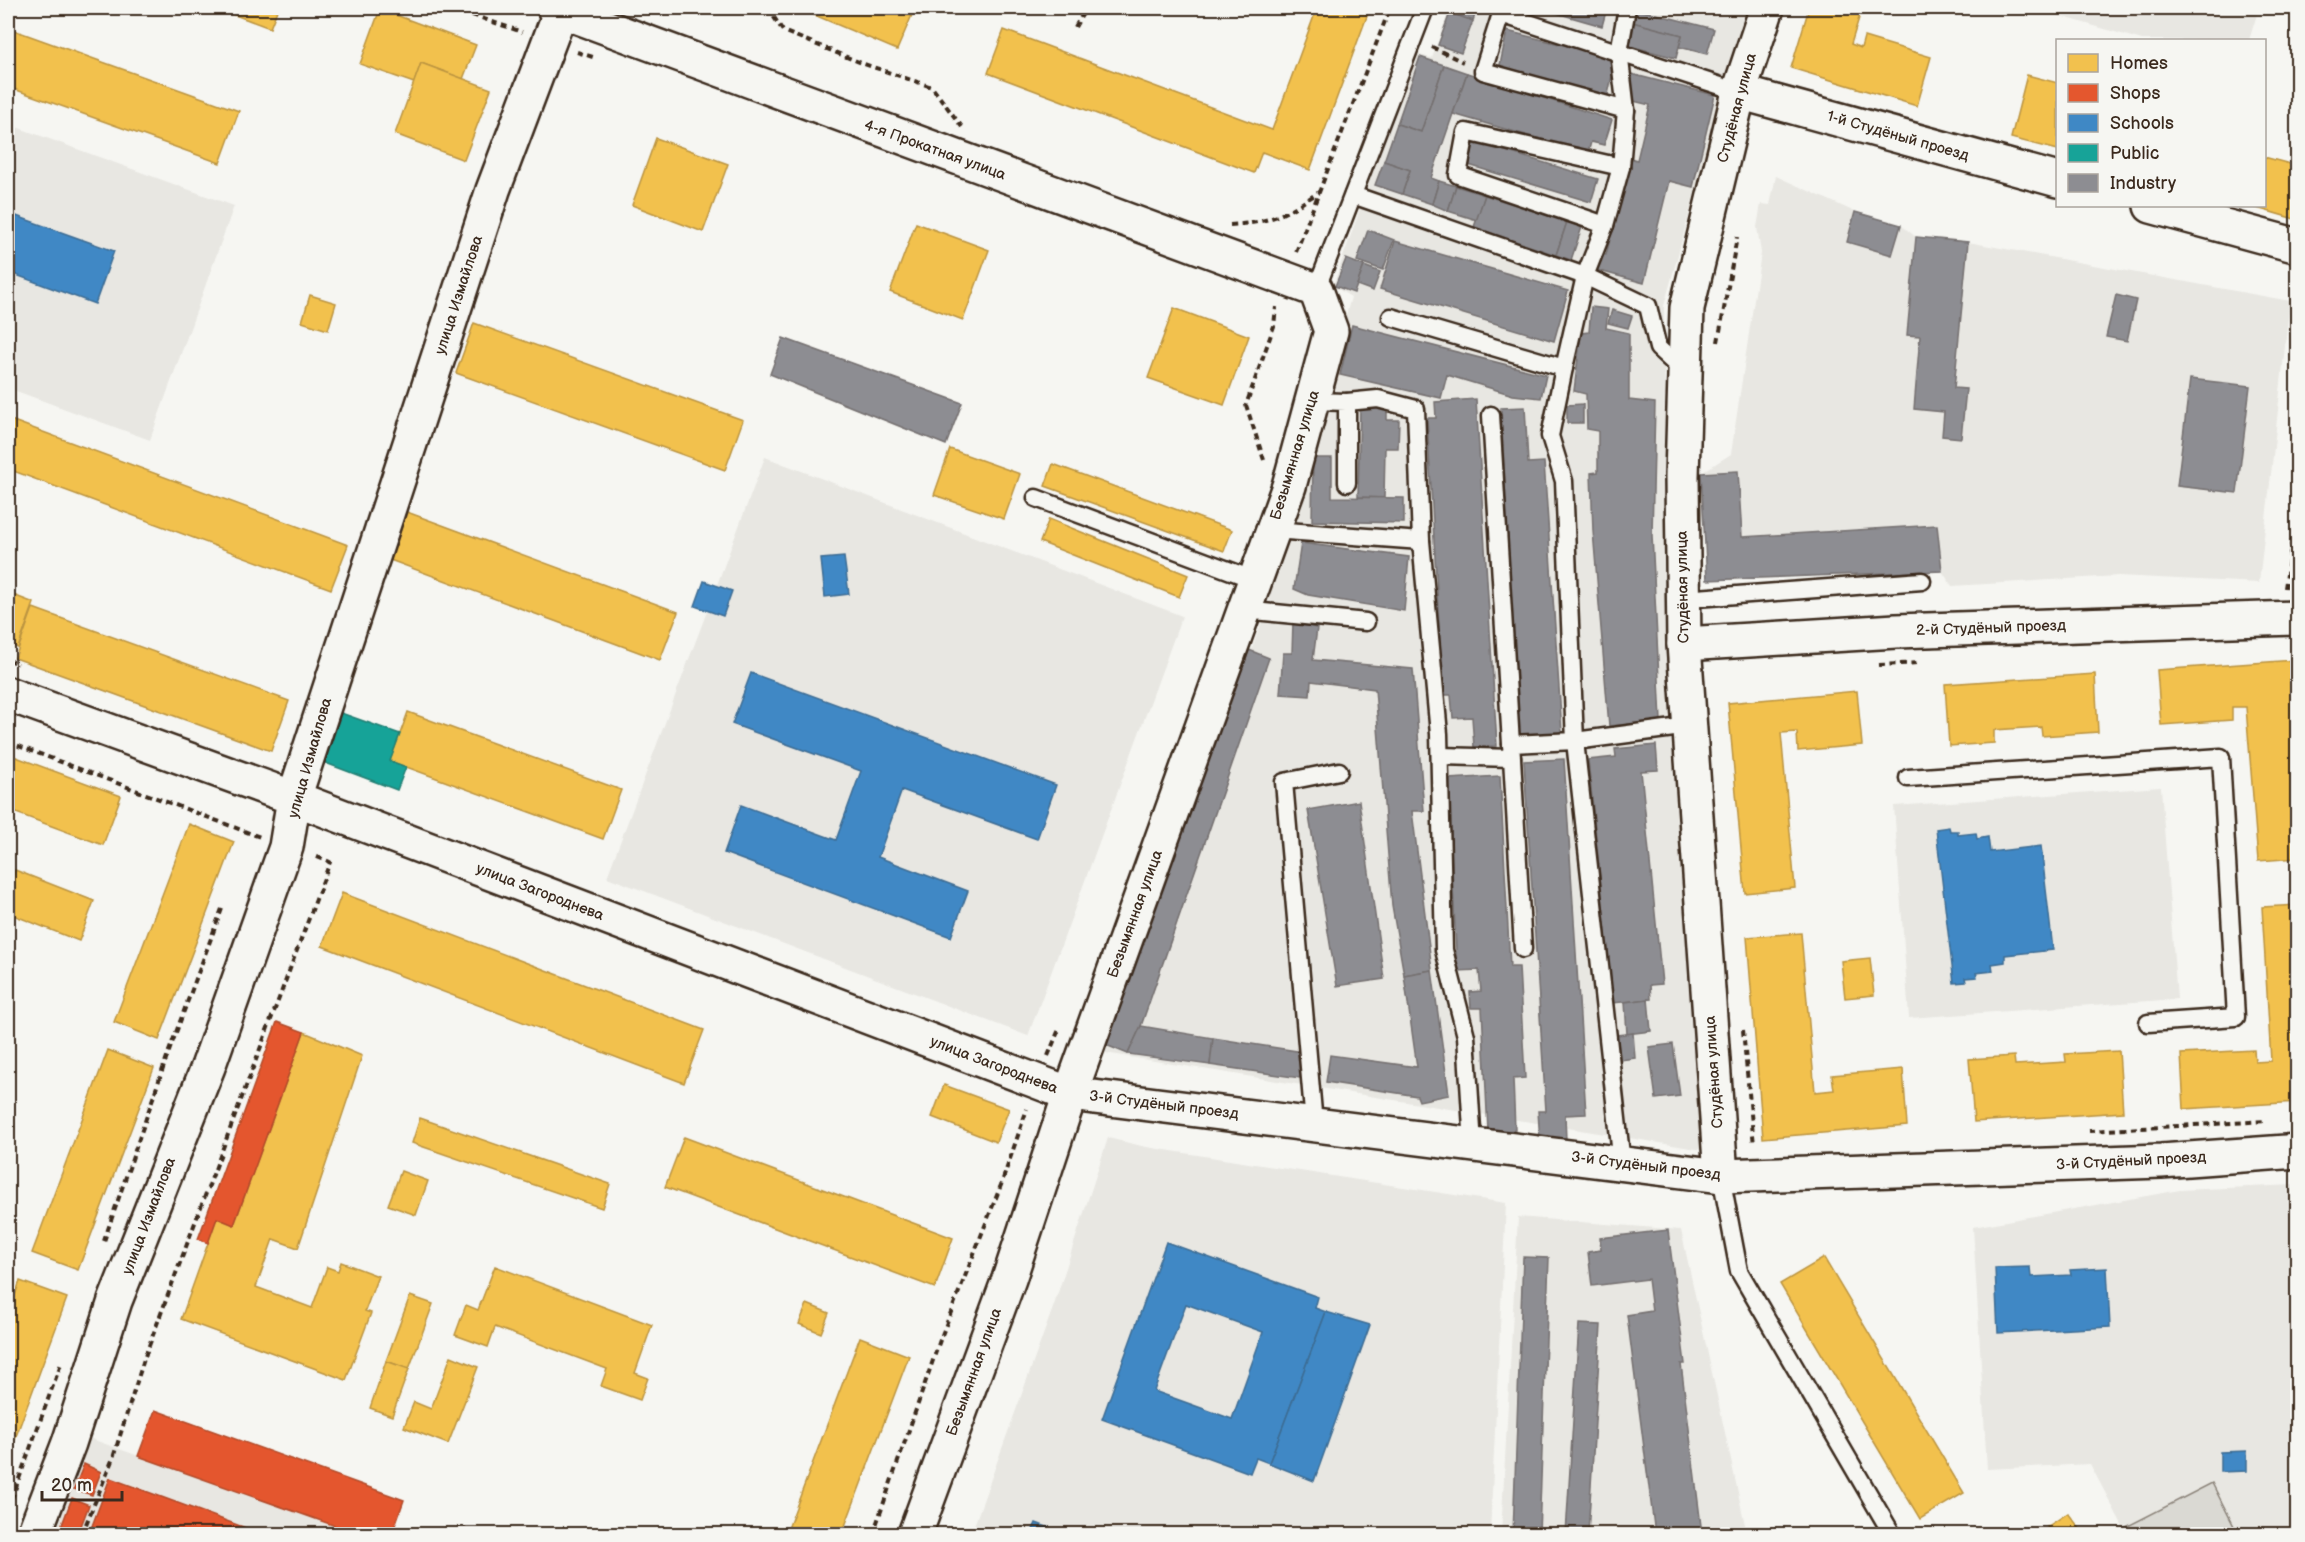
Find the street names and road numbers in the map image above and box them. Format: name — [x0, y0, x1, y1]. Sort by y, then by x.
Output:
street label: Студёная улица — [1713, 51, 1761, 165]
street label: 1-й Студёный проезд — [1825, 107, 1971, 165]
street label: 4-я Прокатная улица — [862, 116, 1009, 185]
street label: улица Измайлова — [431, 233, 487, 357]
street label: Безымянная улица — [1266, 388, 1324, 522]
street label: Студёная улица — [1673, 530, 1693, 643]
street label: 2-й Студёный проезд — [1916, 616, 2066, 640]
street label: улица Измайлова — [284, 696, 336, 820]
street label: Безымянная улица — [1103, 847, 1167, 981]
street label: улица Загороднева — [474, 859, 607, 925]
street label: Студёная улица — [1701, 1015, 1727, 1129]
street label: улица Загороднева — [928, 1032, 1061, 1098]
street label: 3-й Студёный проезд — [1088, 1086, 1240, 1124]
street label: 3-й Студёный проезд — [1570, 1147, 1722, 1185]
street label: 3-й Студёный проезд — [2055, 1148, 2207, 1174]
street label: улица Измайлова — [118, 1154, 180, 1277]
street label: Безымянная улица — [942, 1305, 1006, 1439]

